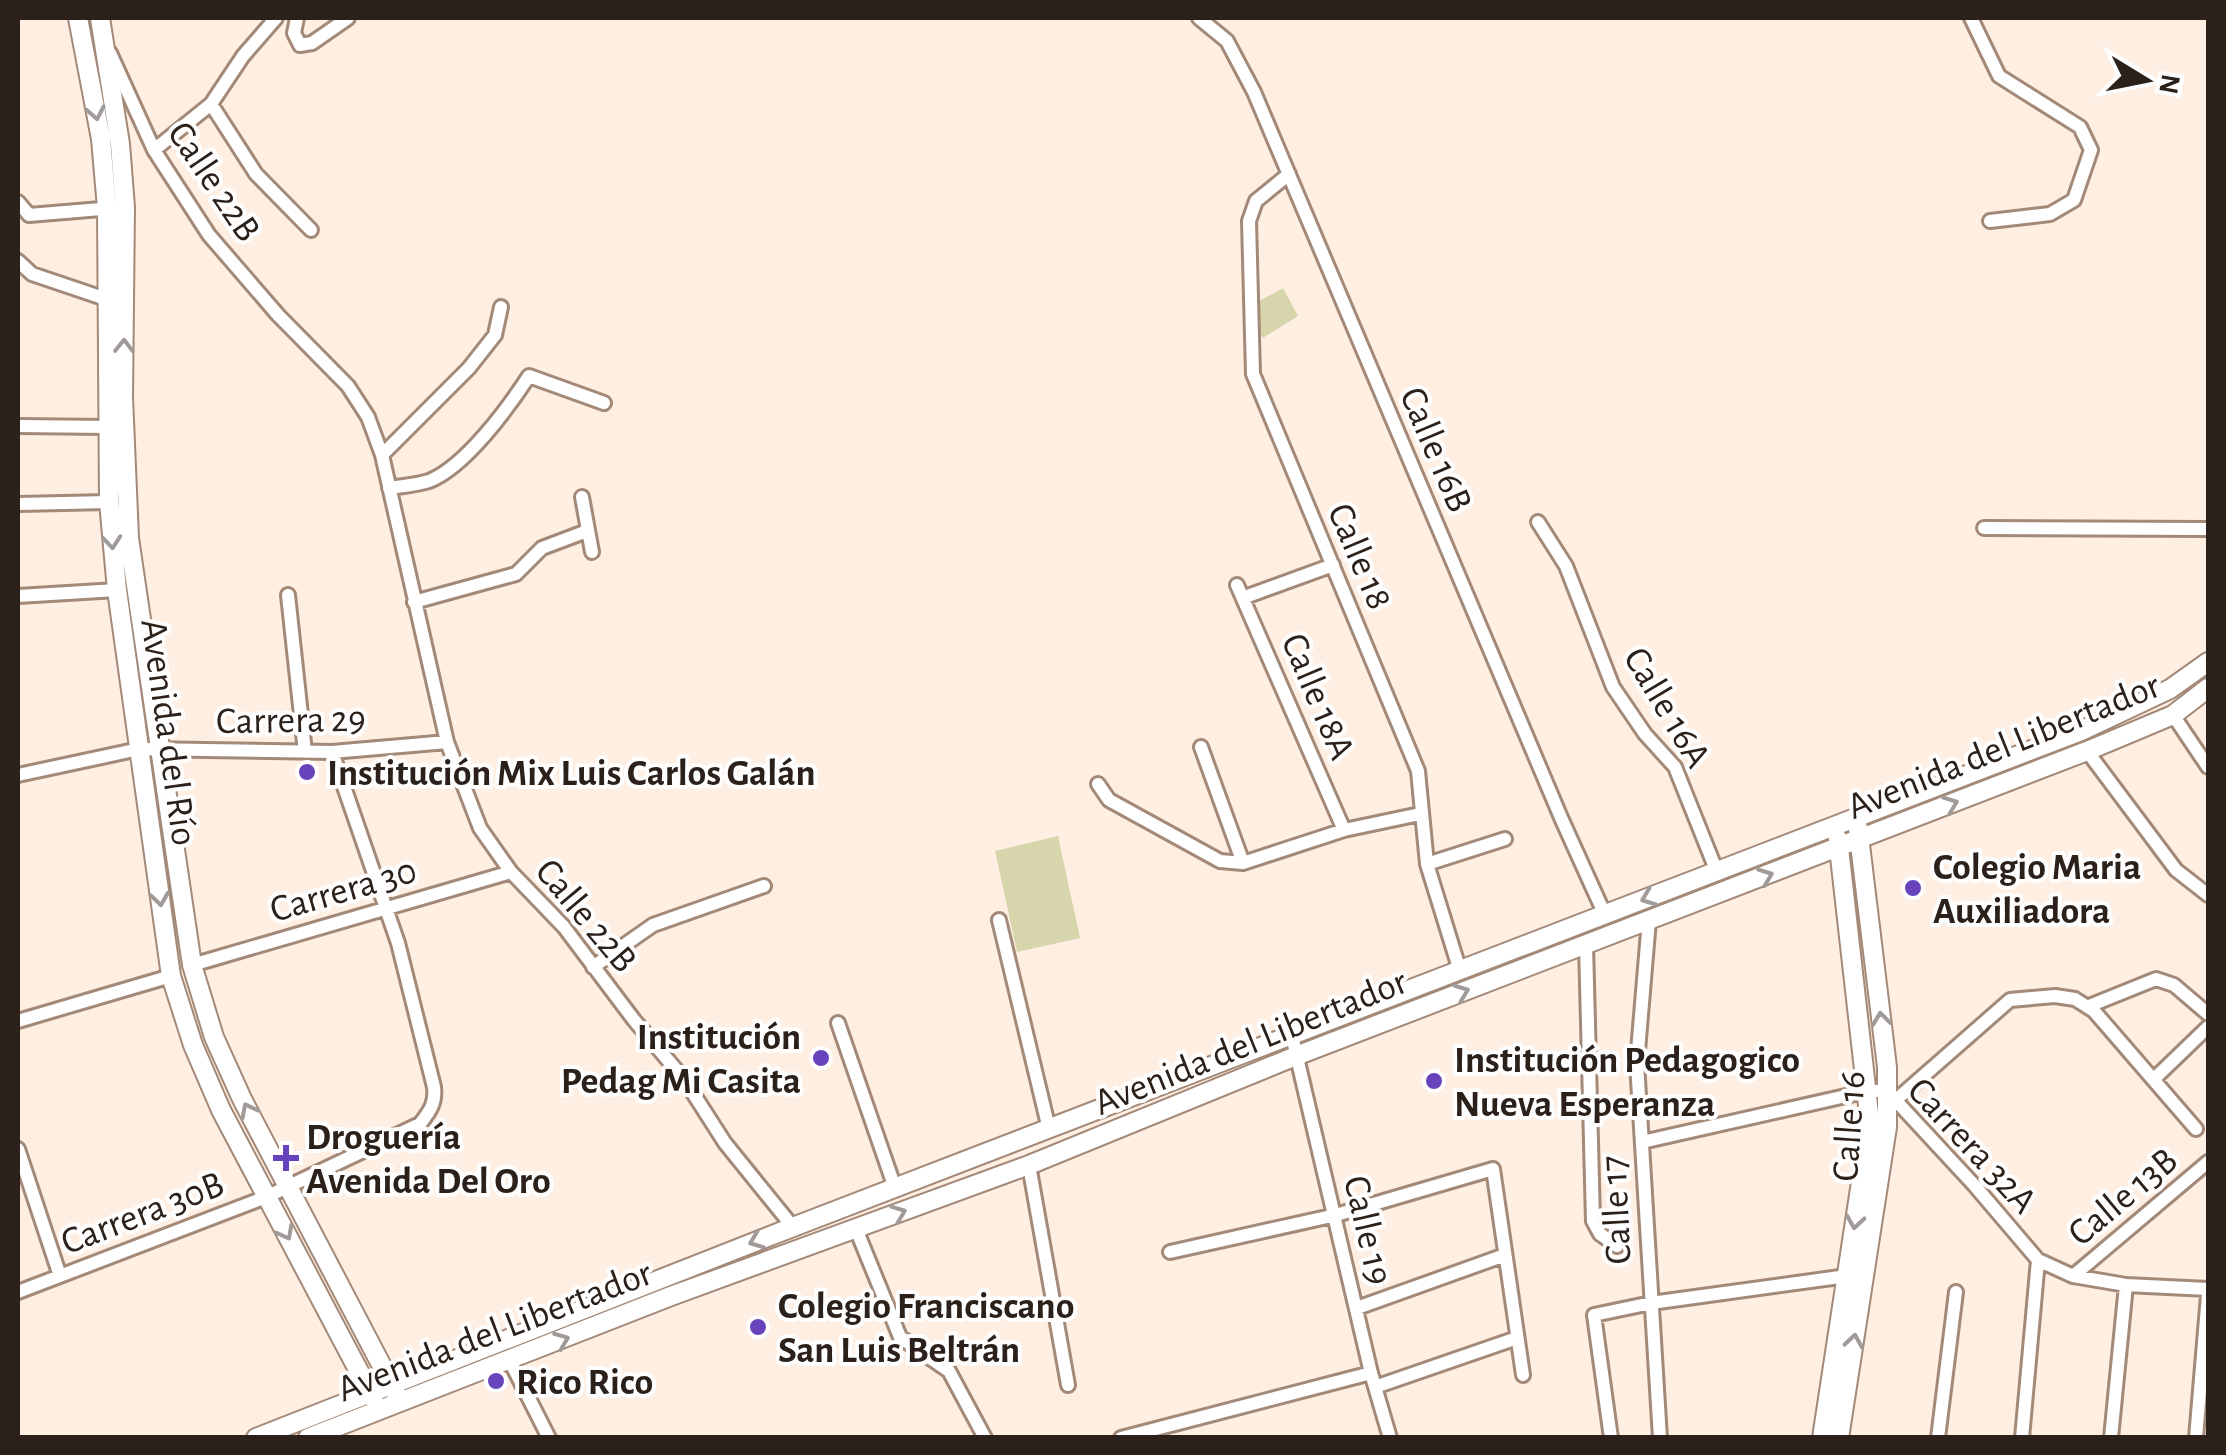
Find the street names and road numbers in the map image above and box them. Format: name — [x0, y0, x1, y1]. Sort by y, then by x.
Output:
street label: Calle 22B — [160, 116, 267, 249]
street label: Calle 16B — [1392, 382, 1478, 518]
street label: Calle 18 — [1320, 498, 1398, 615]
street label: Avenida del Río — [133, 617, 203, 848]
street label: Calle 18A — [1274, 628, 1361, 765]
street label: Calle 16A — [1616, 641, 1717, 775]
street label: Avenida del Libertador — [1842, 666, 2166, 827]
street label: Carrera 29 — [216, 701, 366, 741]
street label: Carrera 30 — [266, 852, 421, 930]
street label: Calle 22B — [528, 852, 643, 980]
street label: Avenida del Libertador — [1089, 962, 1413, 1123]
street label: Calle 16 — [1827, 1070, 1873, 1183]
street label: Carrera 32A — [1900, 1071, 2043, 1221]
street label: Calle 13B — [2062, 1142, 2185, 1254]
street label: Calle 17 — [1595, 1155, 1639, 1265]
street label: Carrera 30B — [56, 1166, 229, 1262]
street label: Calle 19 — [1336, 1172, 1398, 1289]
street label: Avenida del Libertador — [332, 1254, 658, 1409]

